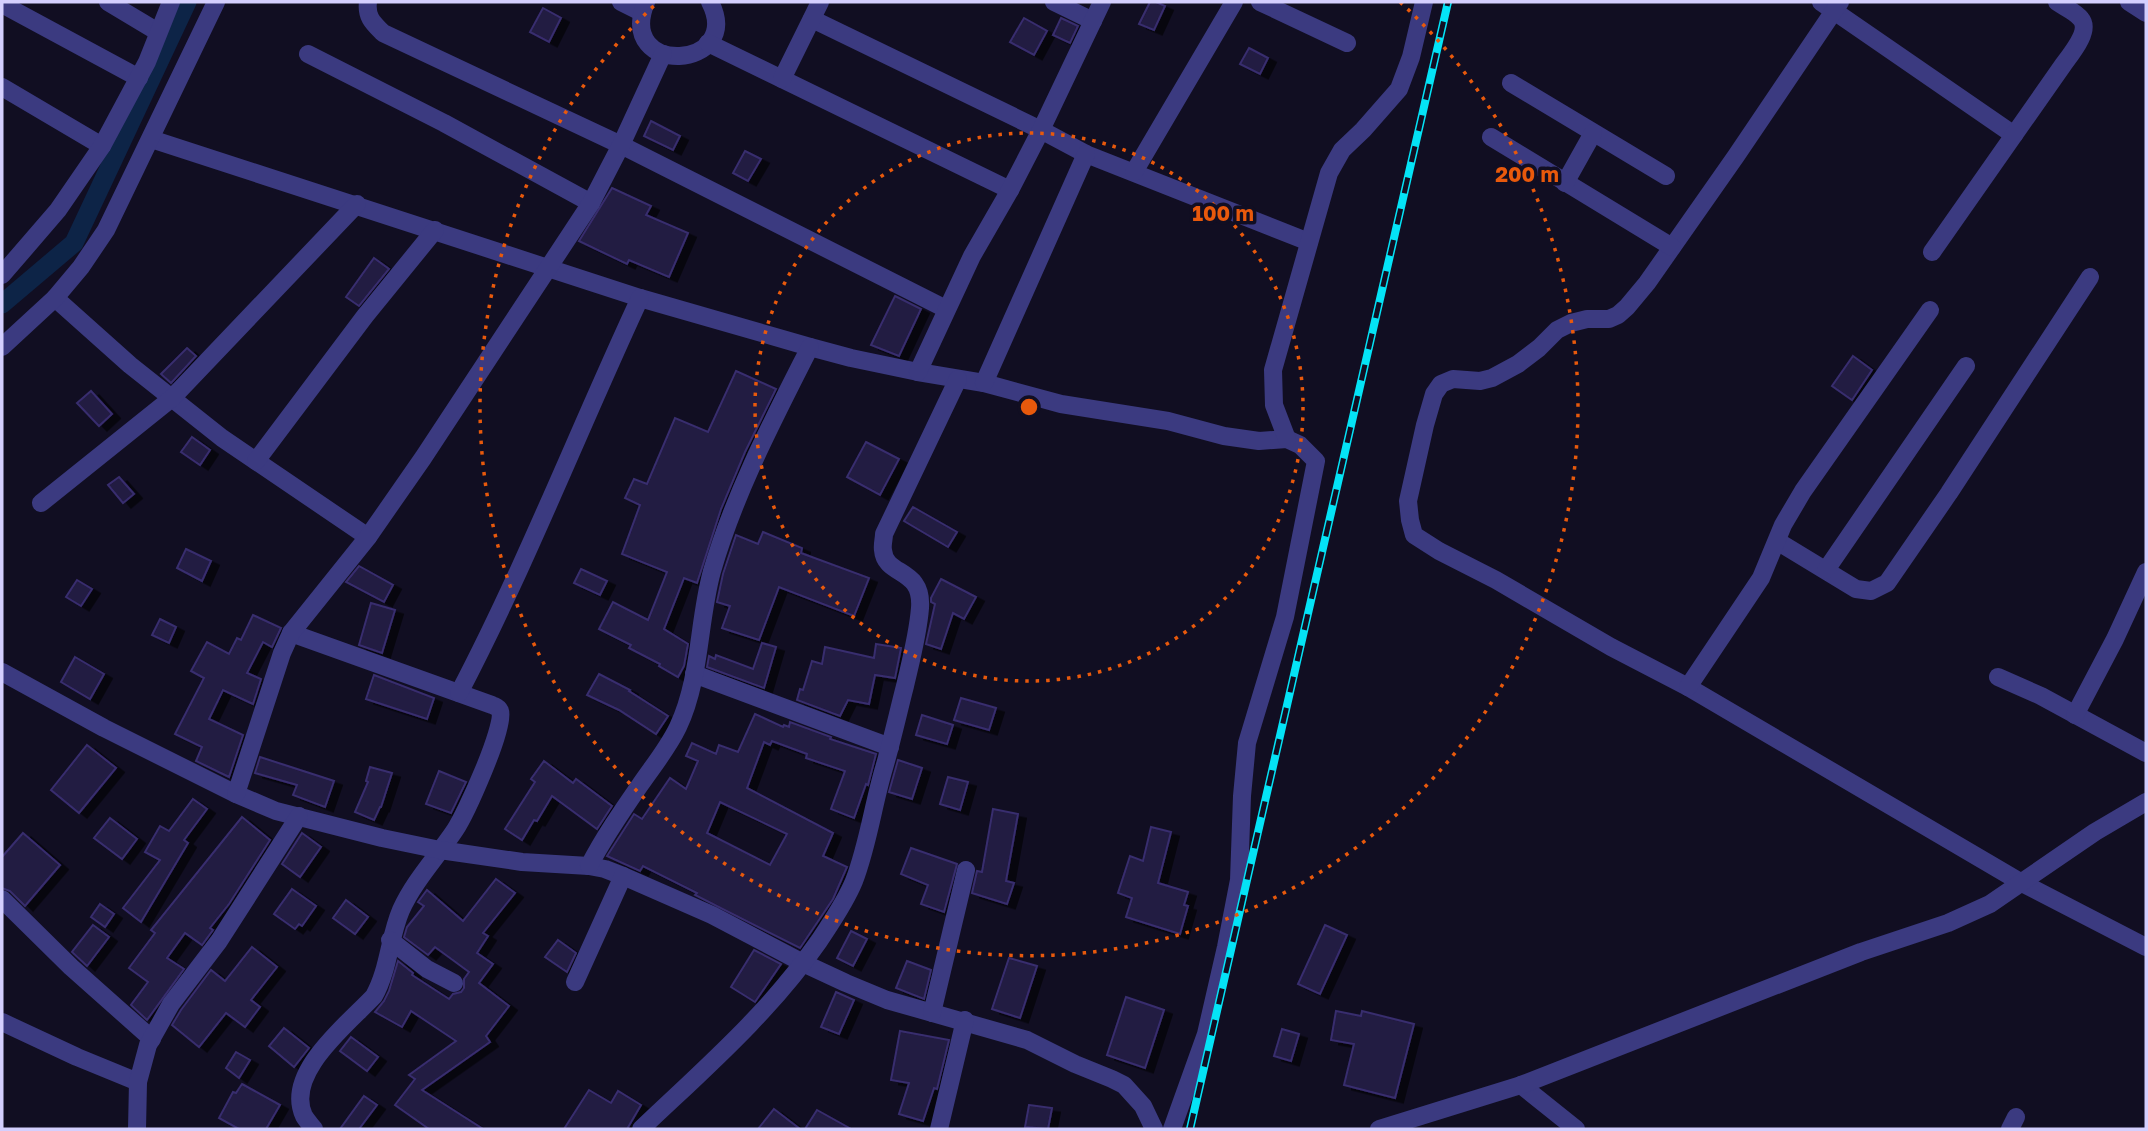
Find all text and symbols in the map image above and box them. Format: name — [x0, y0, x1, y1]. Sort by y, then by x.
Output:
text: 200 m — [1495, 161, 1559, 187]
text: 100 m — [1192, 200, 1254, 226]
centre of rings — [1017, 395, 1041, 419]

